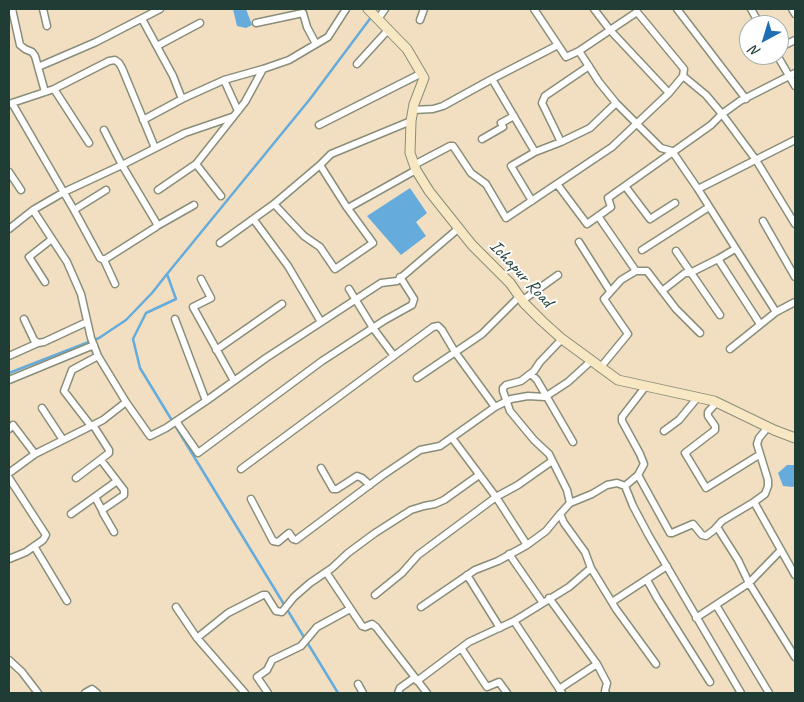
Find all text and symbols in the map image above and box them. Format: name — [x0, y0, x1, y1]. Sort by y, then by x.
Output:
north arrow — [739, 15, 789, 65]
text: N — [746, 42, 764, 61]
street label: Ichapur Road — [484, 236, 558, 312]

